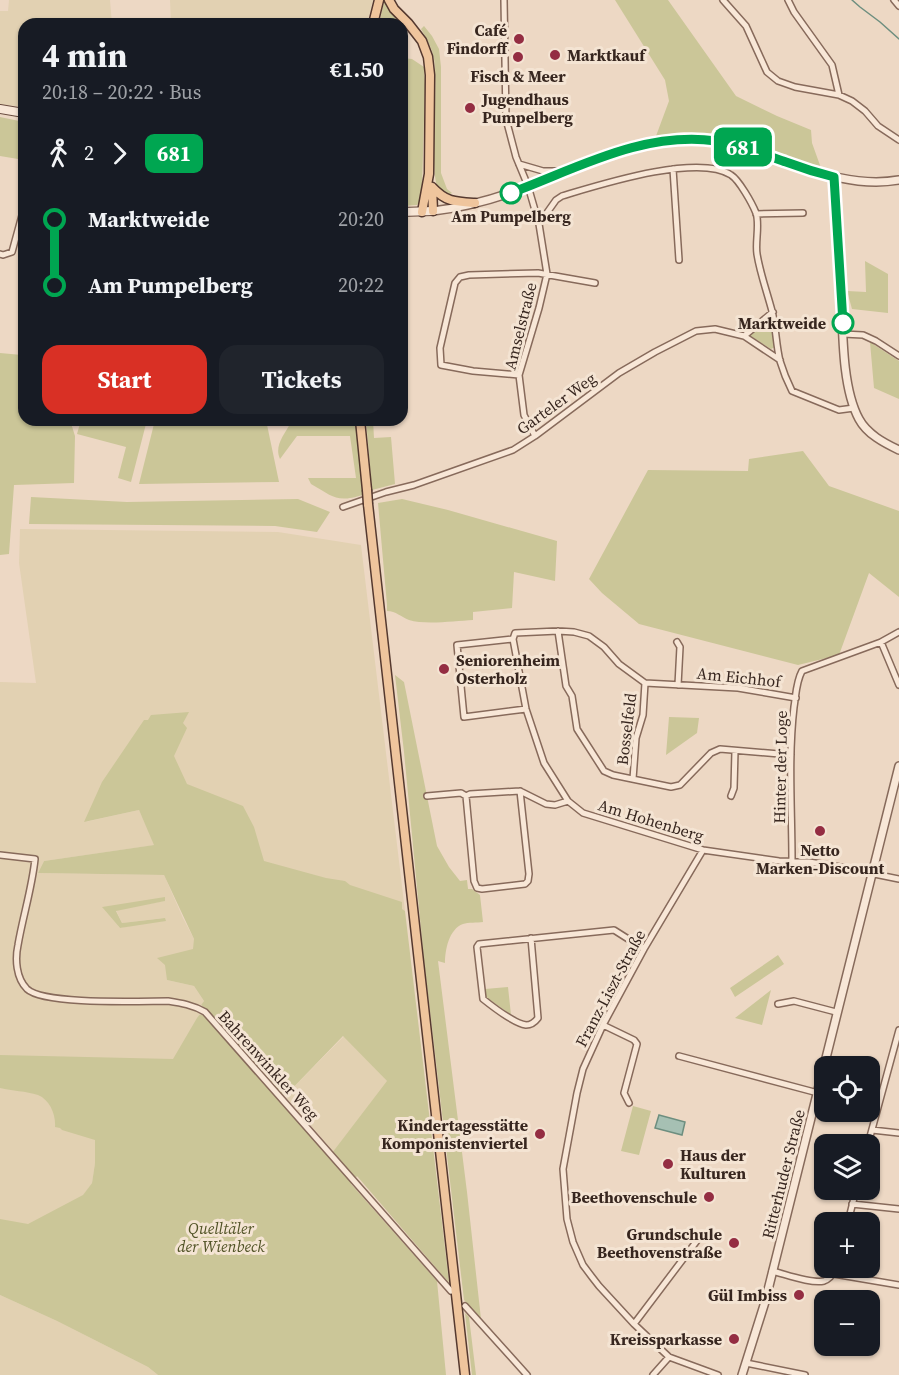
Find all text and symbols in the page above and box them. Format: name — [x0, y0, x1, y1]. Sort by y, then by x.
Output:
place label: Café Findorff — [446, 19, 509, 59]
marker: Café Findorff — [512, 32, 526, 46]
text: 4 min — [42, 33, 128, 78]
place label: Marktkauf — [567, 44, 647, 66]
marker: Marktkauf — [548, 48, 562, 62]
marker: Fisch & Meer — [511, 50, 525, 64]
text: €1.50 — [330, 54, 384, 84]
place label: Fisch & Meer — [470, 65, 566, 87]
text: 20:18 – 20:22 · Bus — [42, 78, 201, 106]
place label: Jugendhaus Pumpelberg — [481, 88, 573, 128]
marker: Jugendhaus Pumpelberg — [463, 101, 477, 115]
line badge: 681 — [708, 128, 777, 166]
text: 681 — [726, 133, 760, 162]
icon: walk — [42, 137, 75, 170]
icon: forward — [103, 137, 136, 170]
text: 2 — [84, 139, 94, 167]
text: 681 — [157, 139, 191, 168]
marker: Am Pumpelberg — [500, 182, 522, 204]
text: Marktweide — [88, 204, 209, 234]
text: 20:20 — [338, 205, 384, 233]
place label: Am Pumpelberg — [451, 205, 571, 227]
text: Am Pumpelberg — [88, 270, 253, 300]
text: 20:22 — [338, 271, 384, 299]
street label: Amselstraße — [499, 280, 541, 372]
place label: Marktweide — [738, 312, 826, 334]
marker: Marktweide — [832, 312, 854, 334]
button: Start — [42, 345, 207, 414]
button: Tickets — [219, 345, 384, 414]
street label: Garteler Weg — [512, 367, 600, 439]
place label: Seniorenheim Osterholz — [456, 649, 561, 689]
marker: Seniorenheim Osterholz — [437, 662, 451, 676]
street label: Am Eichhof — [696, 662, 783, 692]
street label: Bosselfeld — [611, 692, 641, 766]
street label: Hinter der Loge — [768, 710, 792, 824]
street label: Am Hohenberg — [595, 793, 707, 847]
marker: Netto Marken-Discount — [813, 824, 827, 838]
place label: Netto Marken-Discount — [756, 839, 884, 879]
street label: Franz-Liszt-Straße — [570, 925, 650, 1051]
street label: Bahrenwinkler Weg — [214, 1005, 324, 1125]
map controls — [814, 1056, 880, 1356]
button: locate — [814, 1056, 880, 1122]
street label: Ritterhuder Straße — [756, 1107, 810, 1241]
place label: Kindertagesstätte Komponistenviertel — [381, 1114, 528, 1154]
marker: Kindertagesstätte Komponistenviertel — [533, 1127, 547, 1141]
button: layers — [814, 1134, 880, 1200]
place label: Haus der Kulturen — [680, 1144, 747, 1184]
marker: Haus der Kulturen — [661, 1157, 675, 1171]
place label: Beethovenschule — [571, 1186, 697, 1208]
marker: Beethovenschule — [702, 1190, 716, 1204]
button: + — [814, 1212, 880, 1278]
park label: Quelltäler der Wienbeck — [177, 1217, 265, 1257]
place label: Grundschule Beethovenstraße — [597, 1223, 722, 1263]
marker: Grundschule Beethovenstraße — [727, 1236, 741, 1250]
place label: Gül Imbiss — [708, 1284, 787, 1306]
marker: Gül Imbiss — [792, 1288, 806, 1302]
button: − — [814, 1290, 880, 1356]
place label: Kreissparkasse — [610, 1328, 722, 1350]
marker: Kreissparkasse — [727, 1332, 741, 1346]

